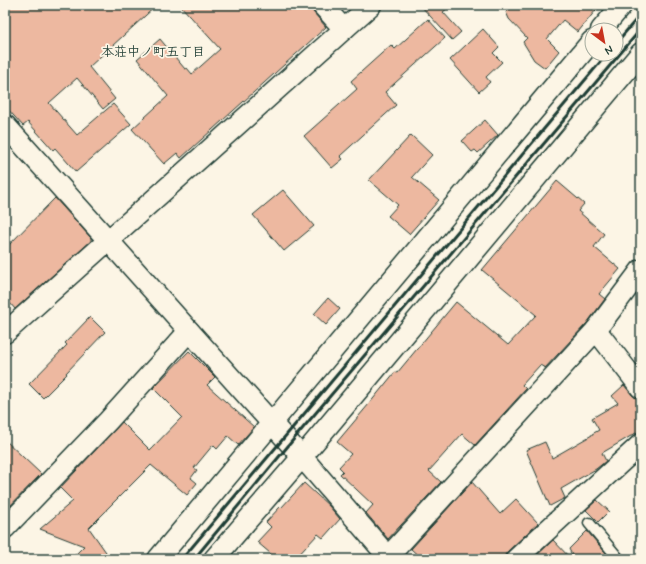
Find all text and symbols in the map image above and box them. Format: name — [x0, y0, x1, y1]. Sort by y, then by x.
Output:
north arrow — [584, 22, 624, 62]
text: N — [602, 42, 616, 58]
district label: 本荘中ノ町五丁目 — [101, 44, 205, 61]

